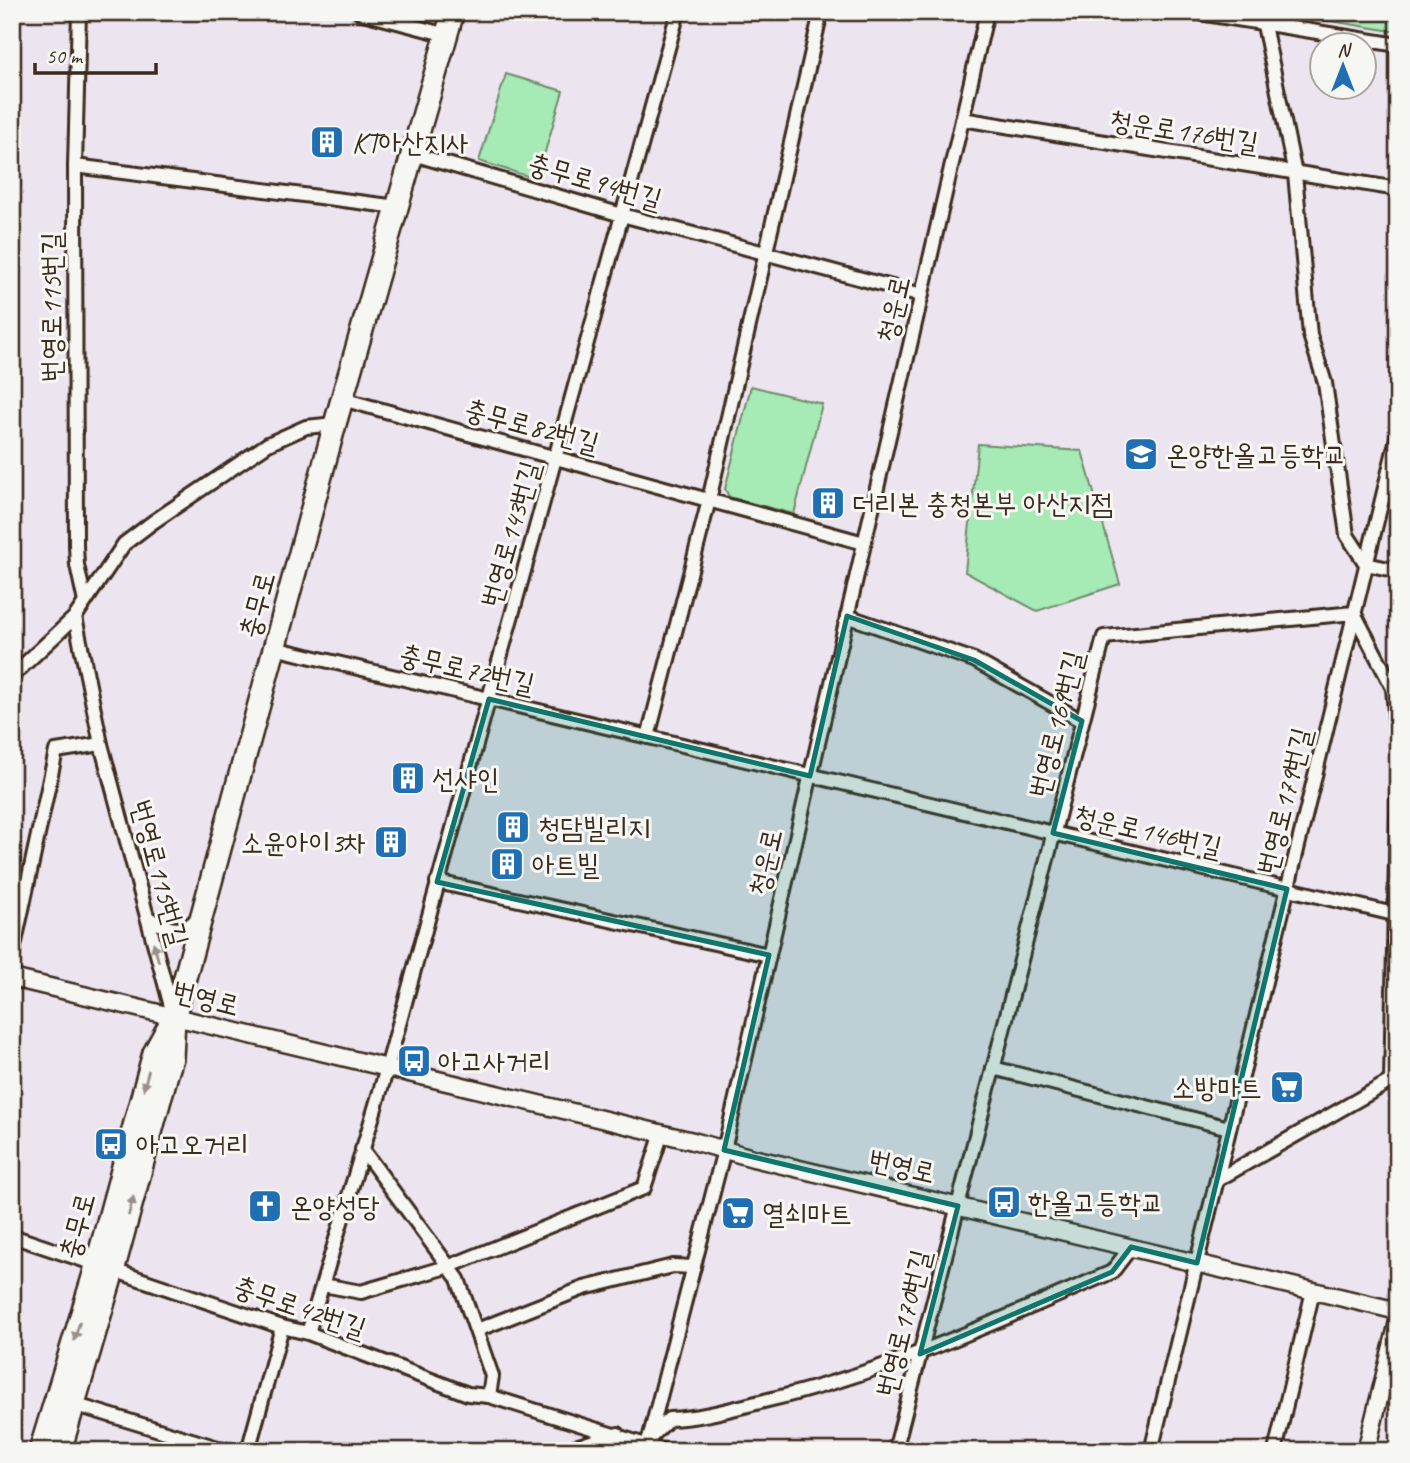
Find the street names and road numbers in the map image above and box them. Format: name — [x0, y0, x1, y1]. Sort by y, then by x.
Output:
street label: 청운로176번길 — [1107, 102, 1261, 160]
street label: 충무로94번길 — [524, 145, 666, 217]
street label: 번영로115번길 — [34, 232, 69, 382]
street label: 청운로 — [868, 272, 918, 346]
street label: 충무로82번길 — [461, 391, 603, 461]
street label: 번영로143번길 — [472, 457, 548, 611]
street label: 충무로 — [231, 568, 283, 642]
street label: 충무로72번길 — [396, 636, 538, 702]
street label: 번영로169번길 — [1021, 647, 1091, 801]
street label: 번영로179번길 — [1249, 724, 1319, 878]
street label: 번영로115번길 — [124, 796, 196, 950]
street label: 청운로146번길 — [1071, 797, 1225, 865]
street label: 청운로 — [740, 825, 790, 899]
street label: 번영로 — [169, 973, 243, 1023]
street label: 번영로 — [865, 1141, 939, 1191]
street label: 충무로 — [51, 1189, 103, 1263]
street label: 번영로170번길 — [868, 1246, 938, 1400]
street label: 충무로42번길 — [229, 1268, 371, 1346]

